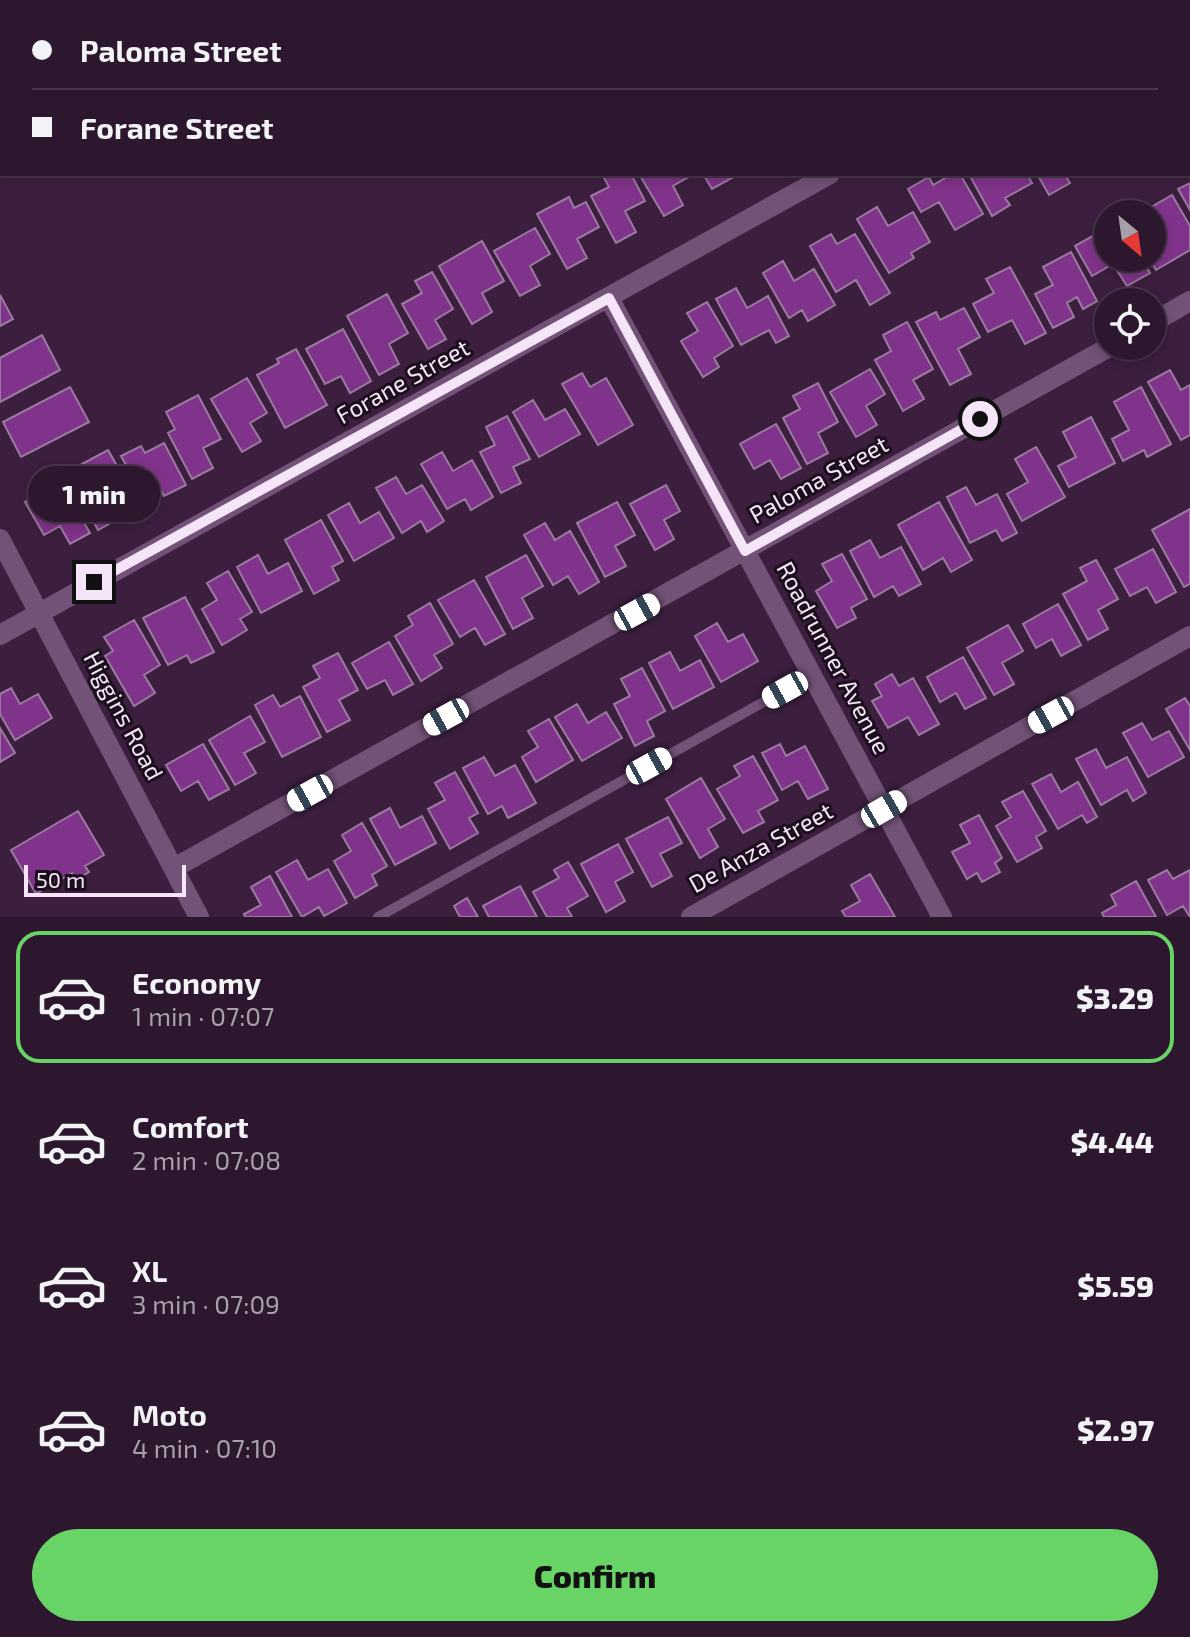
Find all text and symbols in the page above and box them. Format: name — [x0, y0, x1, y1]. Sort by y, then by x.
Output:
text: Paloma Street — [80, 32, 282, 68]
text: Forane Street — [80, 109, 274, 145]
north arrow — [1094, 200, 1166, 272]
map controls — [1094, 200, 1166, 360]
button: locate — [1094, 288, 1166, 360]
street label: Forane Street — [331, 332, 474, 429]
route start — [962, 401, 998, 437]
street label: Paloma Street — [744, 429, 893, 529]
callout: 1 min — [28, 466, 160, 522]
text: 1 min — [62, 478, 126, 509]
street label: Roadrunner Avenue — [771, 556, 897, 758]
route end — [76, 564, 112, 600]
car — [610, 590, 664, 634]
street label: Higgins Road — [78, 646, 170, 785]
car — [758, 668, 812, 712]
car — [1024, 693, 1078, 737]
car — [419, 695, 473, 739]
car — [622, 744, 676, 788]
car — [283, 771, 337, 815]
car — [857, 787, 911, 831]
street label: De Anza Street — [683, 795, 837, 898]
scale bar — [24, 861, 186, 897]
text: 50 m — [36, 866, 85, 892]
icon: car — [36, 961, 108, 1033]
text: Economy — [132, 964, 261, 1000]
text: $3.29 — [1076, 979, 1154, 1015]
text: 1 min · 07:07 — [132, 1000, 274, 1031]
icon: car — [36, 1105, 108, 1177]
text: Comfort — [132, 1108, 249, 1144]
text: $4.44 — [1070, 1123, 1154, 1159]
text: 2 min · 07:08 — [132, 1144, 281, 1175]
icon: car — [36, 1249, 108, 1321]
text: XL — [132, 1252, 167, 1288]
text: $5.59 — [1077, 1267, 1154, 1303]
text: 3 min · 07:09 — [132, 1288, 280, 1319]
icon: car — [36, 1393, 108, 1465]
text: Moto — [132, 1396, 207, 1432]
text: $2.97 — [1077, 1411, 1154, 1447]
text: 4 min · 07:10 — [132, 1432, 277, 1463]
button: Confirm — [32, 1529, 1158, 1621]

